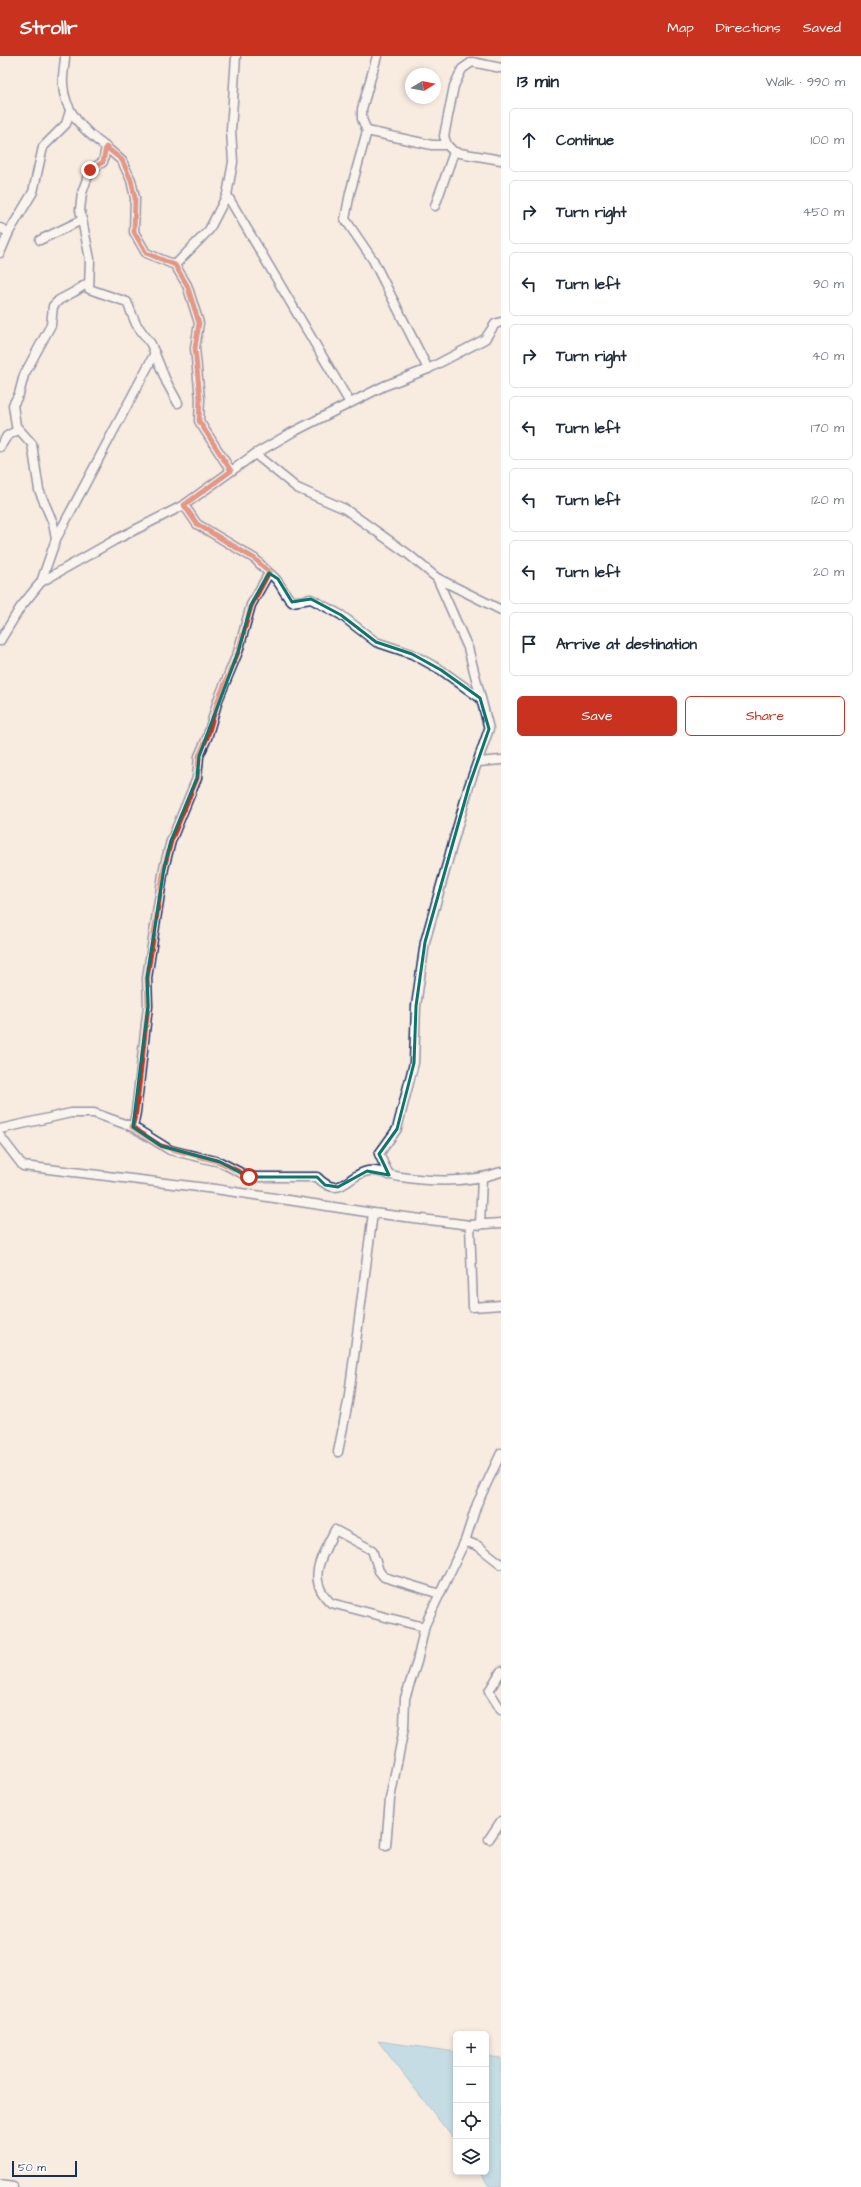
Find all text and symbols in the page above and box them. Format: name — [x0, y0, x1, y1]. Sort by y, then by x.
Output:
text: Strollr — [20, 15, 78, 42]
text: Map — [667, 18, 694, 38]
text: Directions — [716, 18, 781, 38]
text: Saved — [803, 18, 841, 38]
north arrow — [405, 68, 441, 104]
text: 13 min — [517, 70, 559, 94]
text: Walk · 990 m — [766, 73, 845, 91]
icon: ahead — [518, 129, 540, 151]
text: Continue — [556, 130, 614, 151]
text: 100 m — [811, 131, 844, 149]
route end — [81, 161, 99, 179]
icon: right — [518, 201, 540, 223]
text: Turn right — [556, 202, 627, 223]
text: 450 m — [802, 203, 844, 221]
icon: left — [518, 273, 540, 295]
text: Turn left — [556, 274, 620, 295]
text: 90 m — [813, 275, 844, 293]
icon: right — [518, 345, 540, 367]
text: Turn right — [556, 346, 627, 367]
text: 40 m — [812, 347, 844, 365]
icon: left — [518, 417, 540, 439]
text: Turn left — [556, 418, 620, 439]
text: 170 m — [811, 419, 844, 437]
icon: left — [518, 489, 540, 511]
text: Turn left — [556, 490, 620, 511]
text: 120 m — [811, 491, 844, 509]
icon: left — [518, 561, 540, 583]
text: Turn left — [556, 562, 620, 583]
text: 20 m — [813, 563, 844, 581]
icon: arrive — [518, 633, 540, 655]
text: Arrive at destination — [556, 634, 697, 655]
button: Save — [517, 696, 677, 736]
button: Share — [685, 696, 845, 736]
route start — [240, 1168, 258, 1186]
map controls — [453, 2031, 489, 2175]
button: + — [453, 2031, 489, 2067]
button: − — [453, 2067, 489, 2103]
button: locate — [453, 2103, 489, 2139]
button: layers — [453, 2139, 489, 2175]
scale bar — [12, 2159, 77, 2178]
text: 50 m — [18, 2160, 46, 2175]

